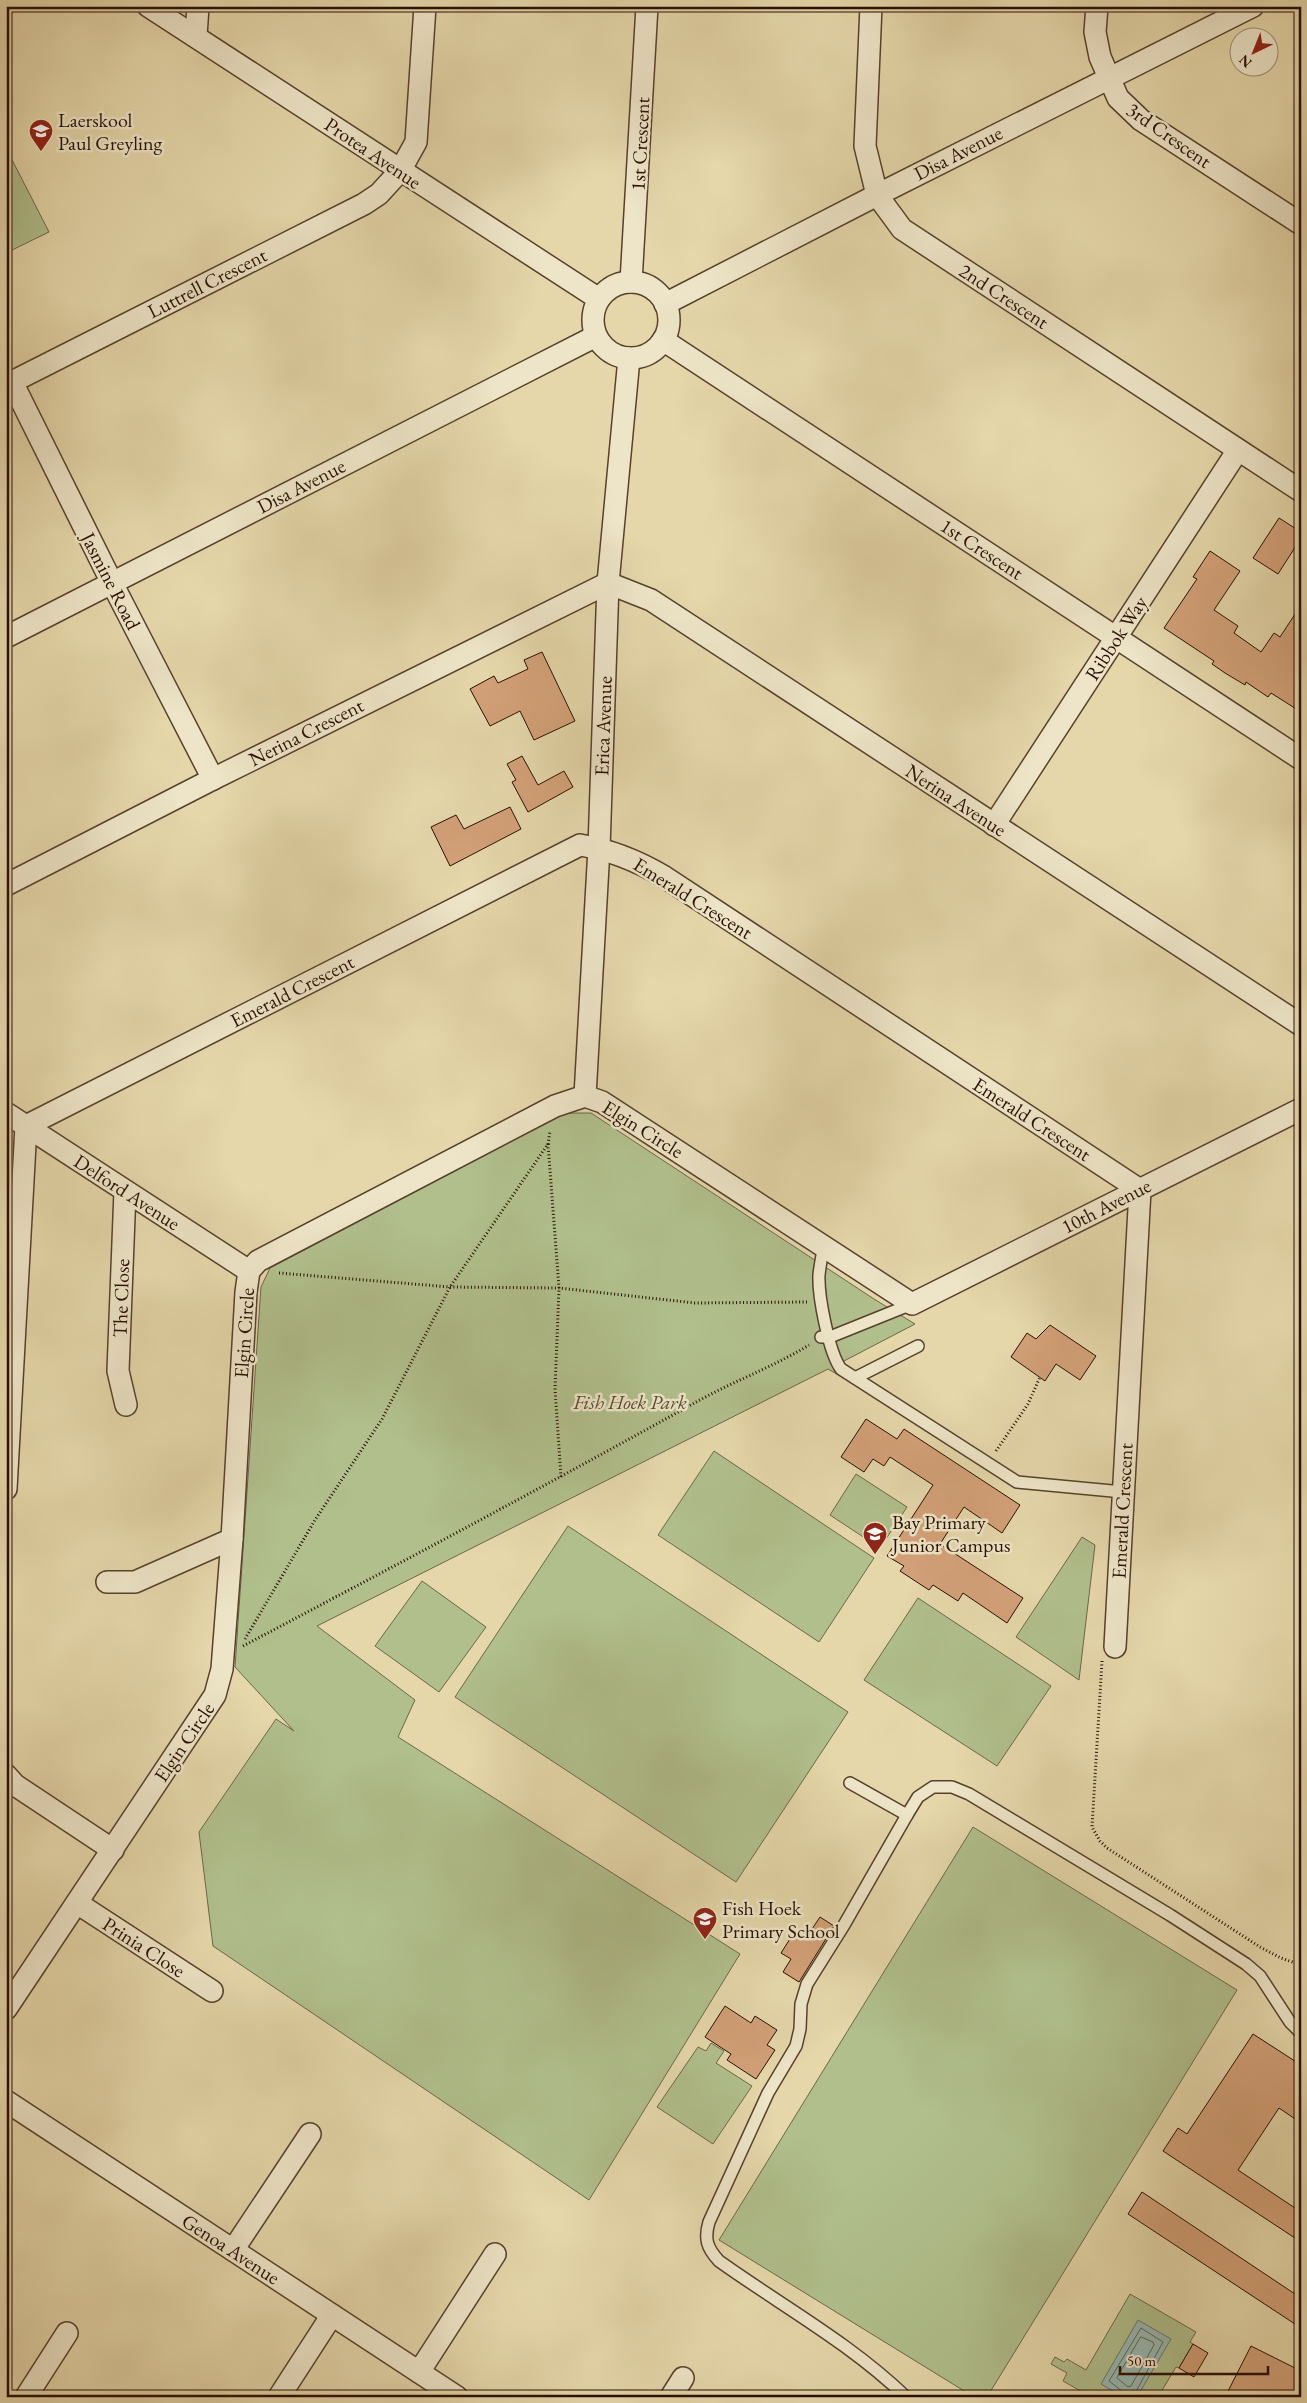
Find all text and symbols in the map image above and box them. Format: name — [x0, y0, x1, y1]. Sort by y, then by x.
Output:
north arrow — [1230, 28, 1280, 78]
text: N — [1234, 51, 1255, 72]
street label: 1st Crescent — [625, 96, 655, 192]
street label: 3rd Crescent — [1121, 96, 1217, 174]
place label: Laerskool Paul Greyling — [58, 107, 162, 156]
street label: Protea Avenue — [320, 111, 426, 195]
school or university icon: Laerskool Paul Greyling — [28, 118, 54, 152]
street label: Disa Avenue — [909, 120, 1007, 186]
street label: Luttrell Crescent — [143, 241, 272, 324]
street label: 2nd Crescent — [954, 257, 1054, 335]
street label: Disa Avenue — [252, 453, 350, 519]
street label: 1st Crescent — [936, 513, 1029, 586]
street label: Jasmine Road — [74, 526, 147, 635]
street label: Ribbok Way — [1079, 591, 1153, 685]
street label: Erica Avenue — [588, 675, 618, 776]
street label: Nerina Crescent — [244, 692, 368, 772]
street label: Nerina Avenue — [901, 758, 1012, 842]
street label: Emerald Crescent — [629, 851, 758, 945]
street label: Emerald Crescent — [226, 948, 359, 1033]
street label: Emerald Crescent — [968, 1071, 1097, 1167]
street label: Elgin Circle — [598, 1094, 689, 1164]
street label: Delford Avenue — [69, 1148, 185, 1236]
street label: 10th Avenue — [1057, 1172, 1155, 1240]
street label: The Close — [107, 1258, 135, 1338]
street label: Elgin Circle — [228, 1287, 260, 1379]
park label: Fish Hoek Park — [572, 1389, 687, 1415]
street label: Emerald Crescent — [1105, 1442, 1139, 1579]
place label: Bay Primary Junior Campus — [890, 1509, 1011, 1558]
school or university icon: Bay Primary Junior Campus — [862, 1521, 888, 1555]
street label: Elgin Circle — [148, 1697, 220, 1787]
place label: Fish Hoek Primary School — [722, 1895, 840, 1944]
school or university icon: Fish Hoek Primary School — [692, 1906, 718, 1940]
street label: Prinia Close — [98, 1911, 190, 1983]
street label: Genoa Avenue — [177, 2208, 285, 2290]
scale bar — [1120, 2343, 1267, 2375]
text: 50 m — [1127, 2351, 1156, 2370]

